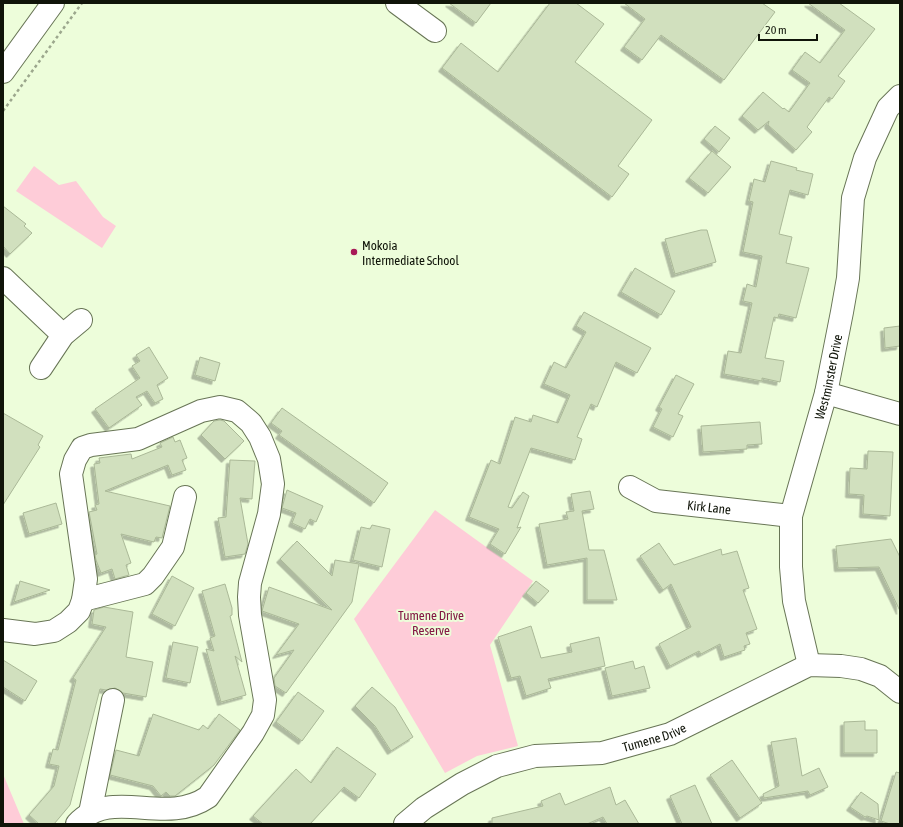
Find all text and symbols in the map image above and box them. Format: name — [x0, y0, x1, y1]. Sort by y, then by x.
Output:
scale bar — [759, 16, 817, 42]
text: 20 m — [765, 23, 787, 37]
place label: Mokoia Intermediate School — [362, 238, 459, 268]
marker: Mokoia Intermediate School — [349, 247, 359, 257]
street label: Westminster Drive — [812, 333, 845, 421]
street label: Kirk Lane — [686, 498, 732, 517]
park label: Tumene Drive Reserve — [398, 608, 464, 638]
street label: Tumene Drive — [621, 720, 689, 755]

